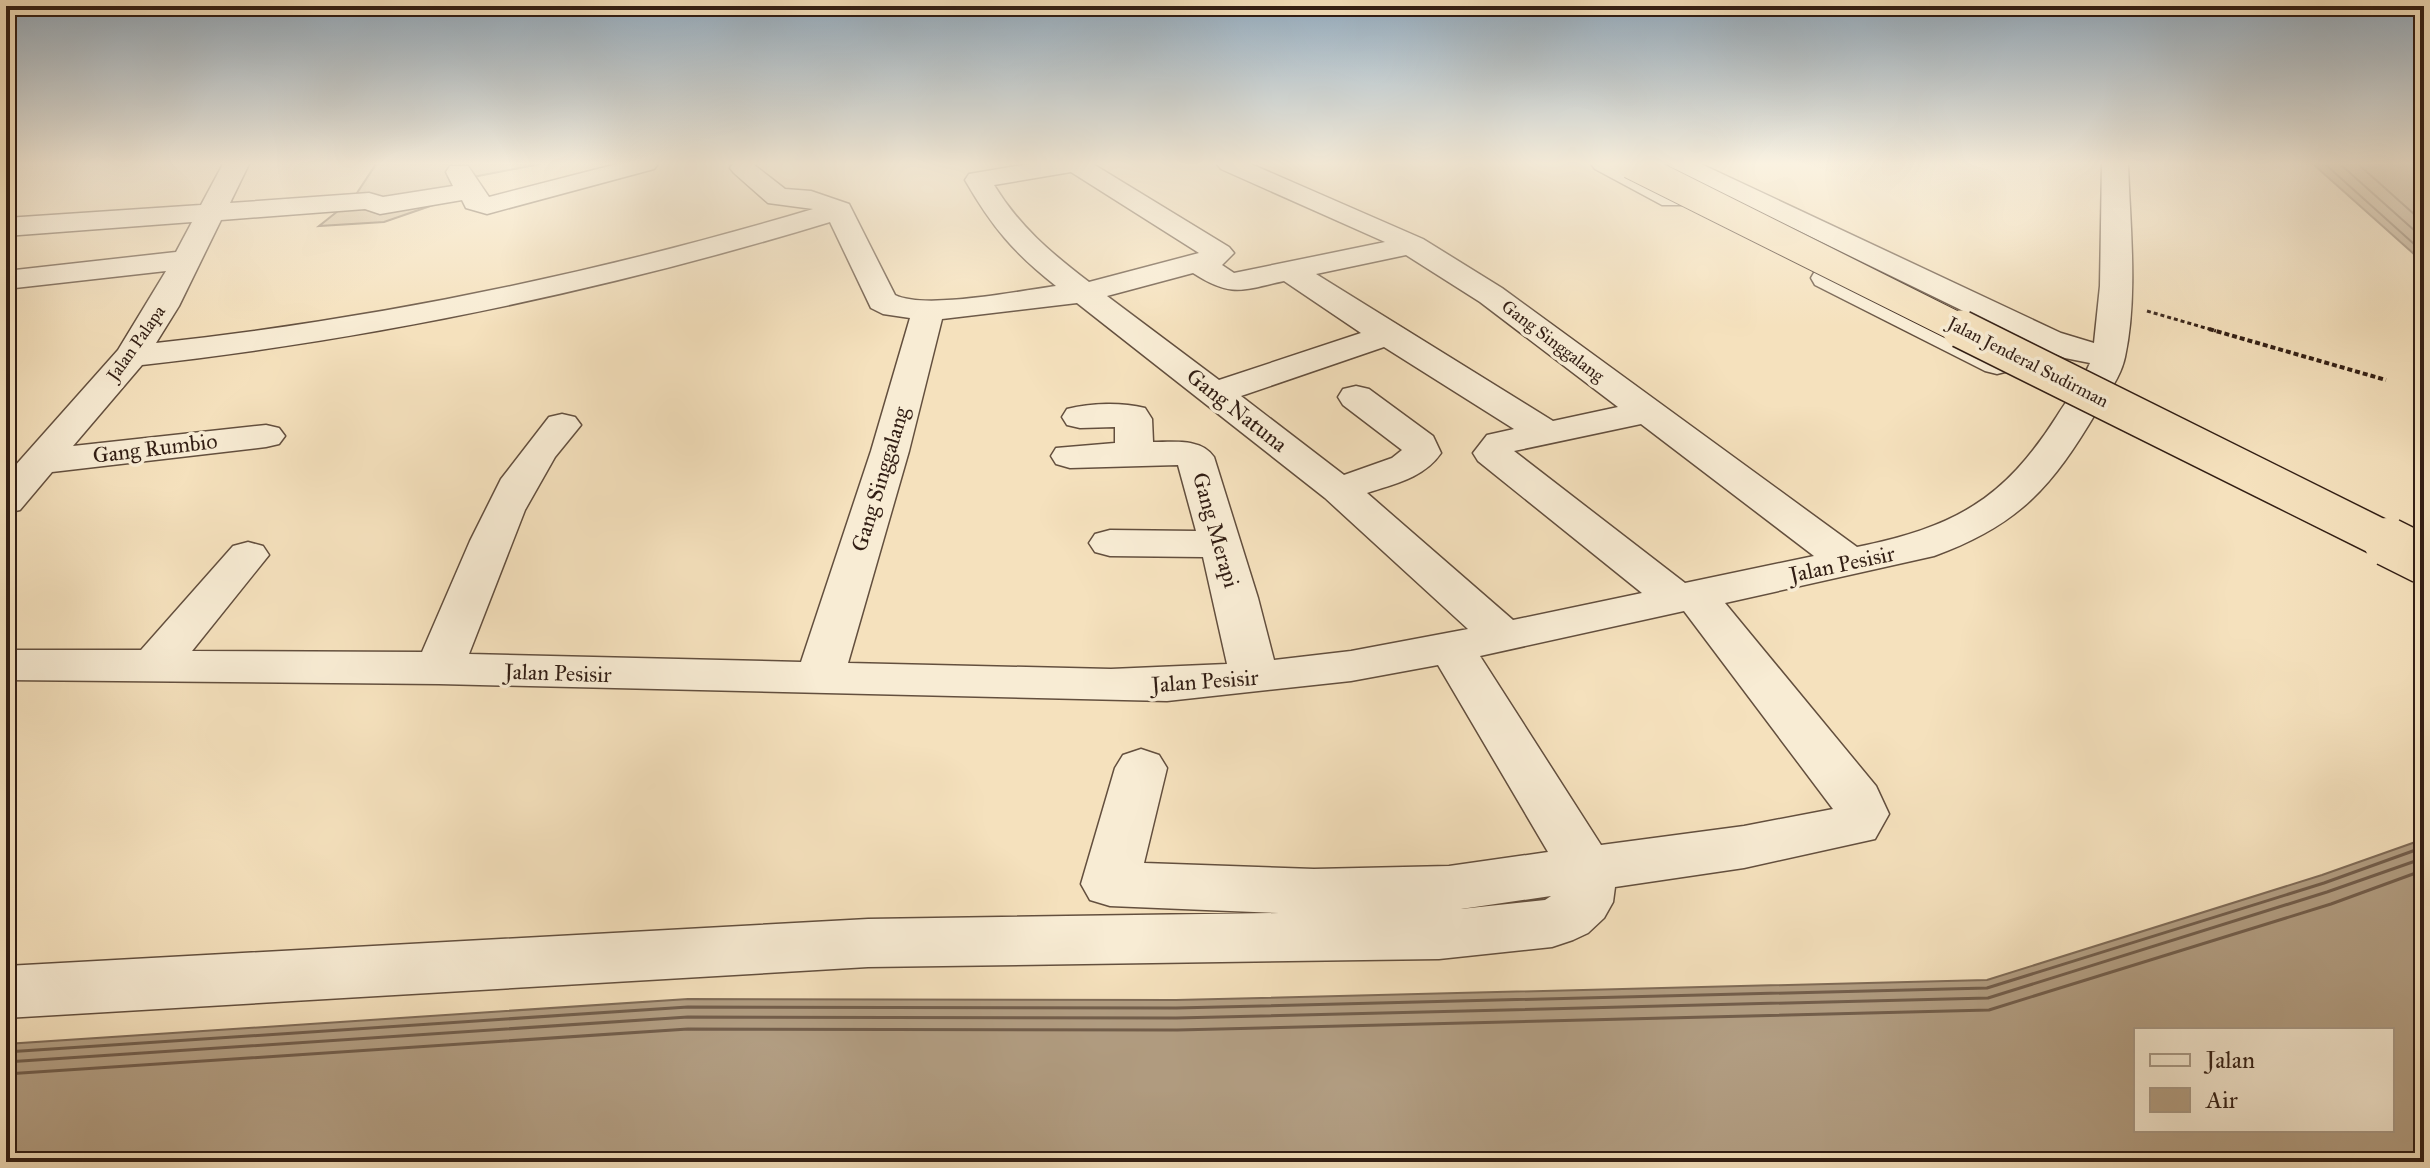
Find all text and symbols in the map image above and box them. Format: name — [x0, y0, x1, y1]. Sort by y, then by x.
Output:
street label: Gang Singgalang — [1497, 295, 1609, 388]
street label: Jalan Palapa — [101, 301, 171, 387]
street label: Jalan Jenderal Sudirman — [1942, 311, 2112, 413]
street label: Gang Natuna — [1181, 362, 1293, 458]
street label: Gang Singgalang — [845, 403, 915, 555]
street label: Gang Rumbio — [91, 427, 219, 469]
street label: Gang Merapi — [1187, 469, 1245, 591]
street label: Jalan Pesisir — [1785, 540, 1898, 589]
street label: Jalan Pesisir — [502, 658, 613, 688]
street label: Jalan Pesisir — [1149, 664, 1260, 698]
legend — [2134, 1028, 2394, 1132]
text: Jalan — [2203, 1045, 2255, 1075]
text: Air — [2205, 1085, 2238, 1115]

